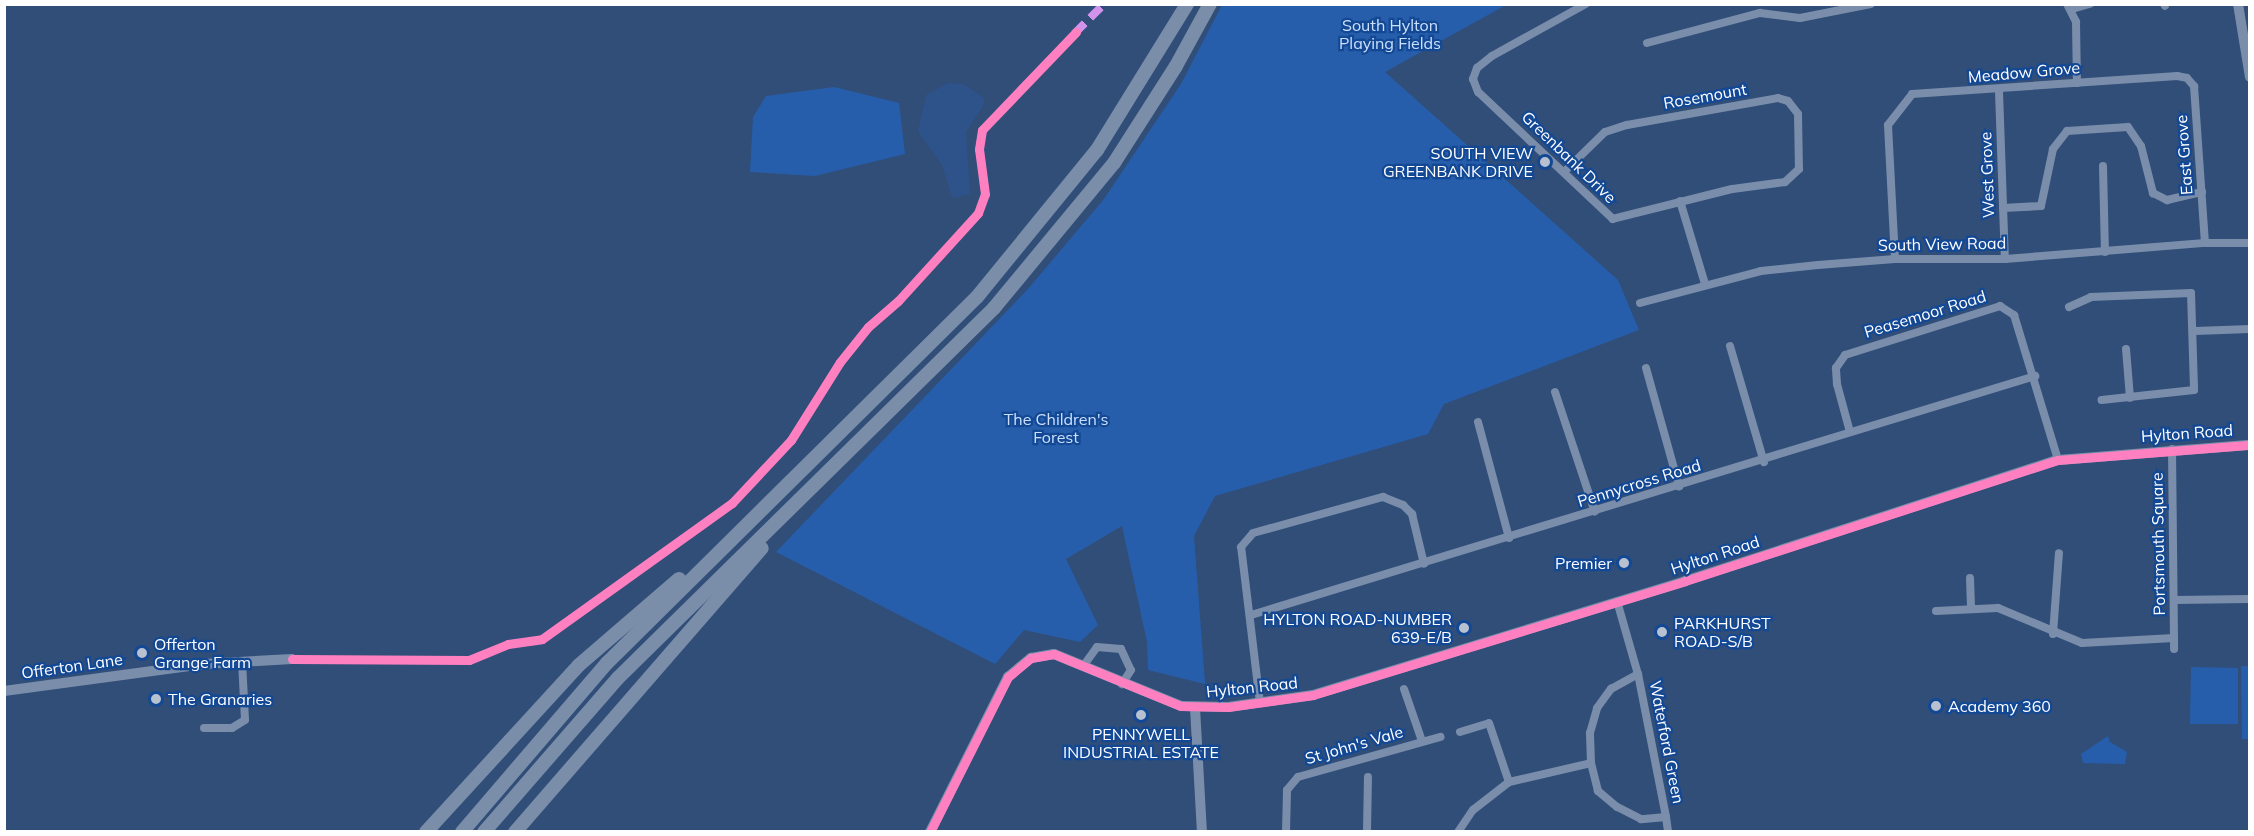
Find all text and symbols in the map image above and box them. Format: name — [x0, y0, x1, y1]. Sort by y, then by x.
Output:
park label: South Hylton Playing Fields — [1339, 15, 1441, 53]
street label: Meadow Grove — [1967, 58, 2081, 86]
street label: Rosemount — [1662, 79, 1748, 113]
street label: Greenbank Drive — [1518, 107, 1620, 207]
street label: East Grove — [2172, 114, 2196, 196]
street label: West Grove — [1976, 131, 1998, 219]
place label: SOUTH VIEW GREENBANK DRIVE — [1383, 143, 1533, 181]
marker: SOUTH VIEW GREENBANK DRIVE — [1538, 155, 1552, 169]
street label: South View Road — [1878, 233, 2006, 255]
street label: Peasemoor Road — [1862, 286, 1988, 342]
park label: The Children's Forest — [1004, 409, 1108, 447]
street label: Hylton Road — [2140, 420, 2234, 446]
street label: Pennycross Road — [1575, 455, 1703, 511]
street label: Portsmouth Square — [2147, 472, 2169, 616]
street label: Hylton Road — [1668, 532, 1762, 578]
place label: Premier — [1555, 553, 1612, 573]
marker: Premier — [1617, 556, 1631, 570]
place label: HYLTON ROAD-NUMBER 639-E/B — [1263, 609, 1452, 647]
place label: PARKHURST ROAD-S/B — [1674, 613, 1771, 651]
marker: HYLTON ROAD-NUMBER 639-E/B — [1457, 621, 1471, 635]
marker: PARKHURST ROAD-S/B — [1655, 625, 1669, 639]
place label: Offerton Grange Farm — [154, 634, 251, 672]
marker: Offerton Grange Farm — [135, 646, 149, 660]
street label: Offerton Lane — [20, 649, 124, 683]
street label: Hylton Road — [1205, 673, 1299, 701]
street label: Waterford Green — [1646, 679, 1688, 805]
place label: The Granaries — [168, 689, 272, 709]
marker: The Granaries — [149, 692, 163, 706]
place label: Academy 360 — [1948, 696, 2051, 716]
marker: Academy 360 — [1929, 699, 1943, 713]
marker: PENNYWELL INDUSTRIAL ESTATE — [1134, 708, 1148, 722]
street label: St John's Vale — [1303, 722, 1405, 768]
place label: PENNYWELL INDUSTRIAL ESTATE — [1063, 724, 1219, 762]

